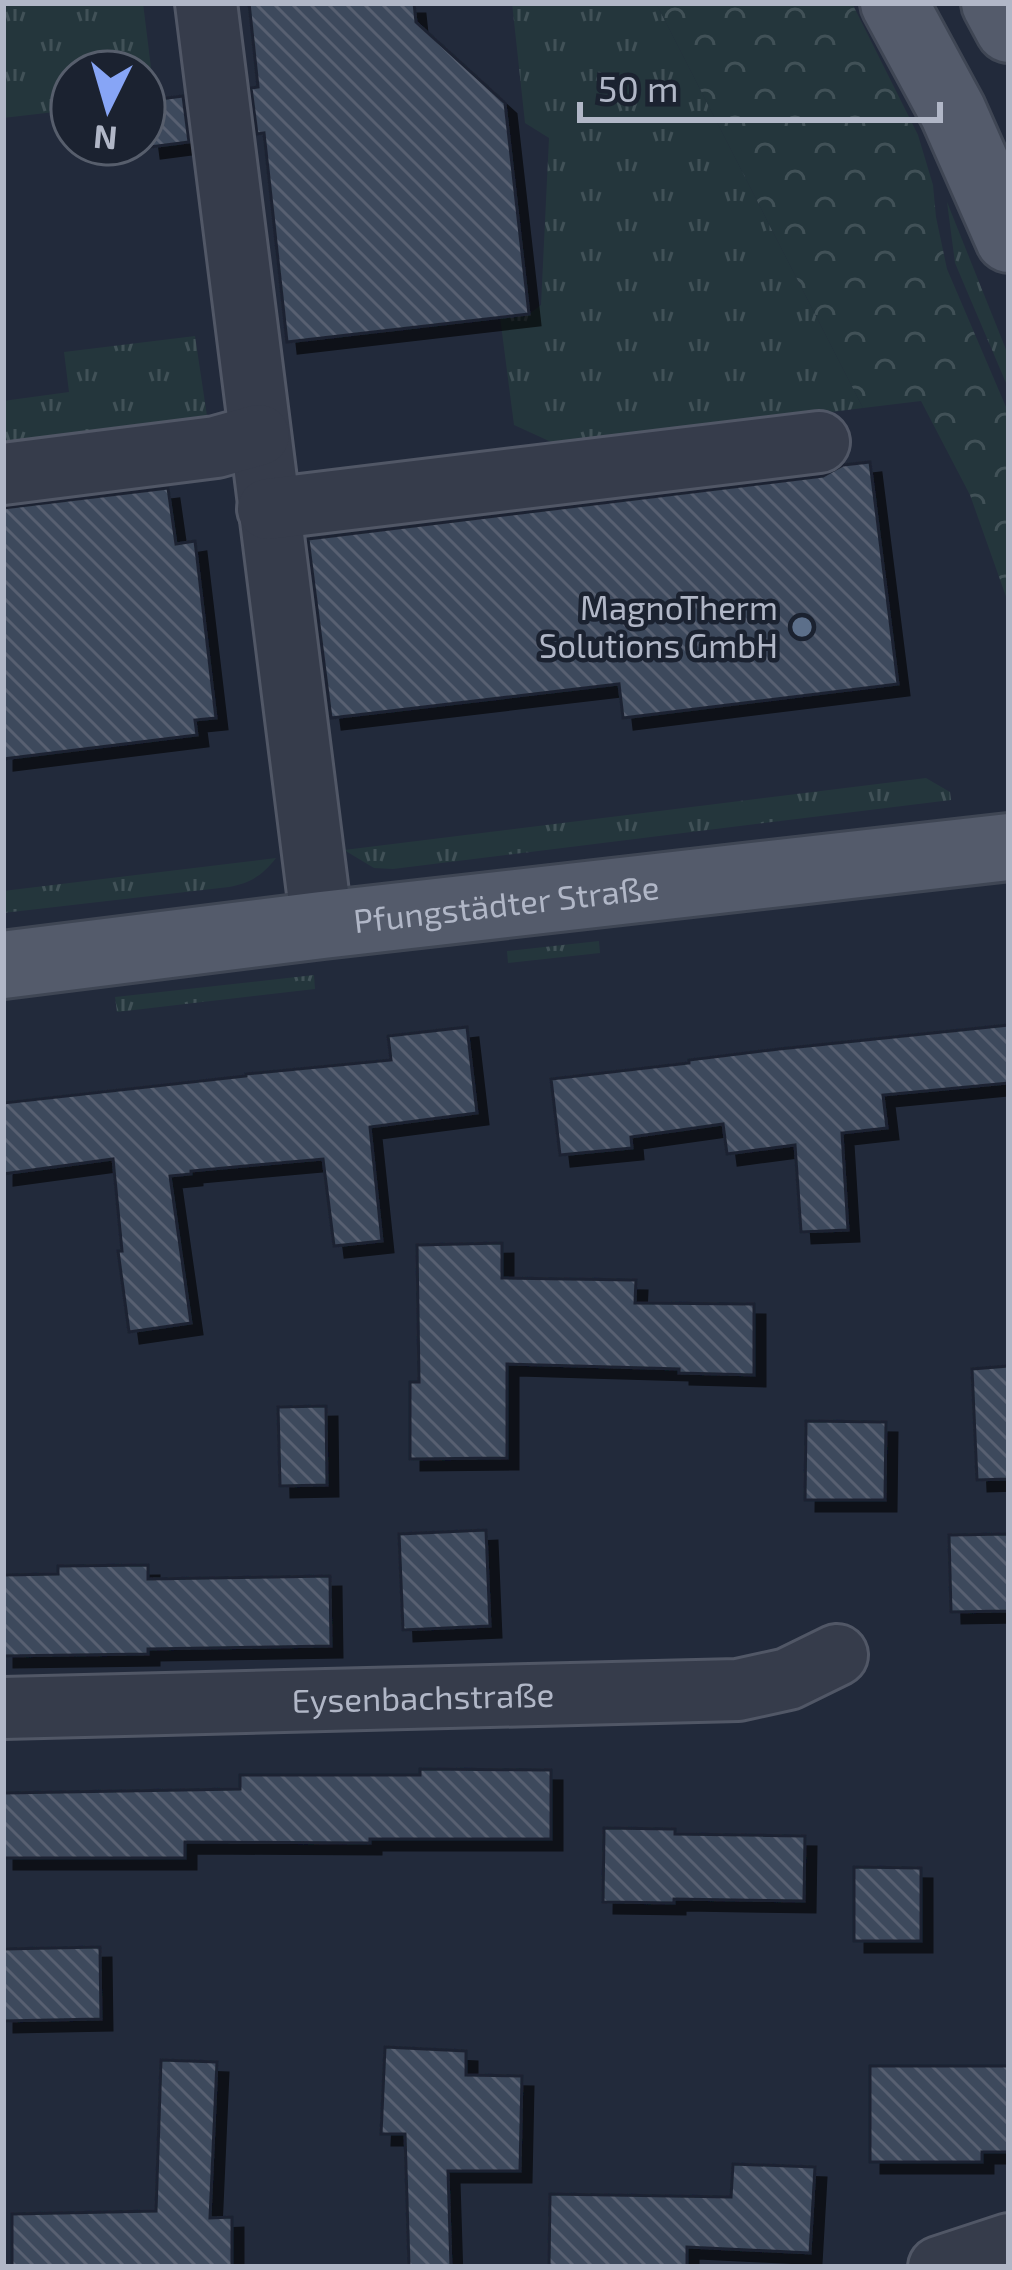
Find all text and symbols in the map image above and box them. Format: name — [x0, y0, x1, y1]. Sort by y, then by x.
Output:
north arrow — [48, 48, 168, 168]
scale bar — [580, 48, 940, 122]
text: 50 m — [598, 66, 679, 109]
text: N — [92, 118, 119, 160]
place label: MagnoTherm Solutions GmbH — [539, 587, 778, 665]
marker: MagnoTherm Solutions GmbH — [789, 614, 815, 640]
street label: Pfungstädter Straße — [351, 866, 661, 940]
street label: Eysenbachstraße — [291, 1674, 555, 1720]

